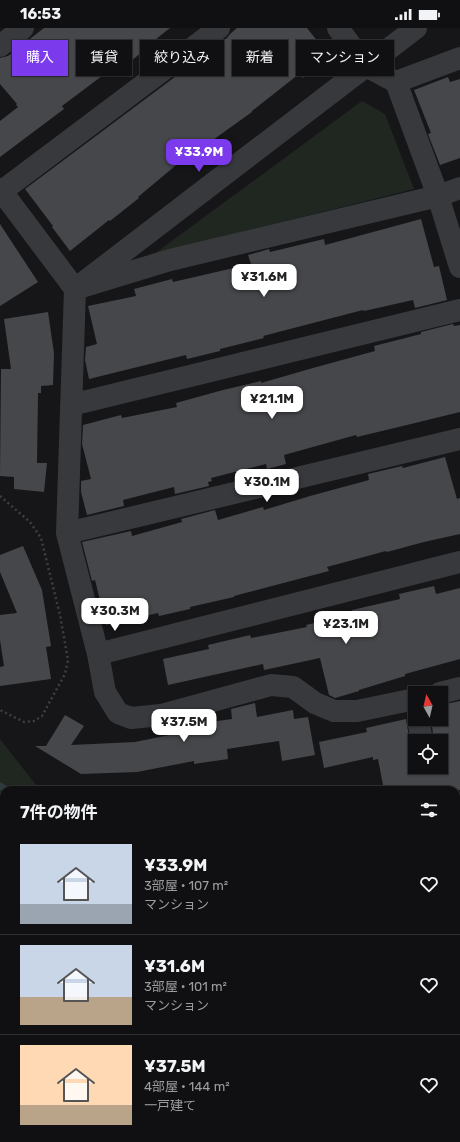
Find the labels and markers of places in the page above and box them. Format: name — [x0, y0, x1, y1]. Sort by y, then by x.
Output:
pin: ¥33.9M — [166, 139, 232, 173]
pin: ¥31.6M — [231, 264, 297, 298]
pin: ¥21.1M — [239, 386, 305, 420]
pin: ¥30.1M — [234, 469, 300, 503]
pin: ¥30.3M — [82, 598, 148, 632]
pin: ¥23.1M — [313, 611, 379, 645]
pin: ¥37.5M — [151, 709, 217, 743]

